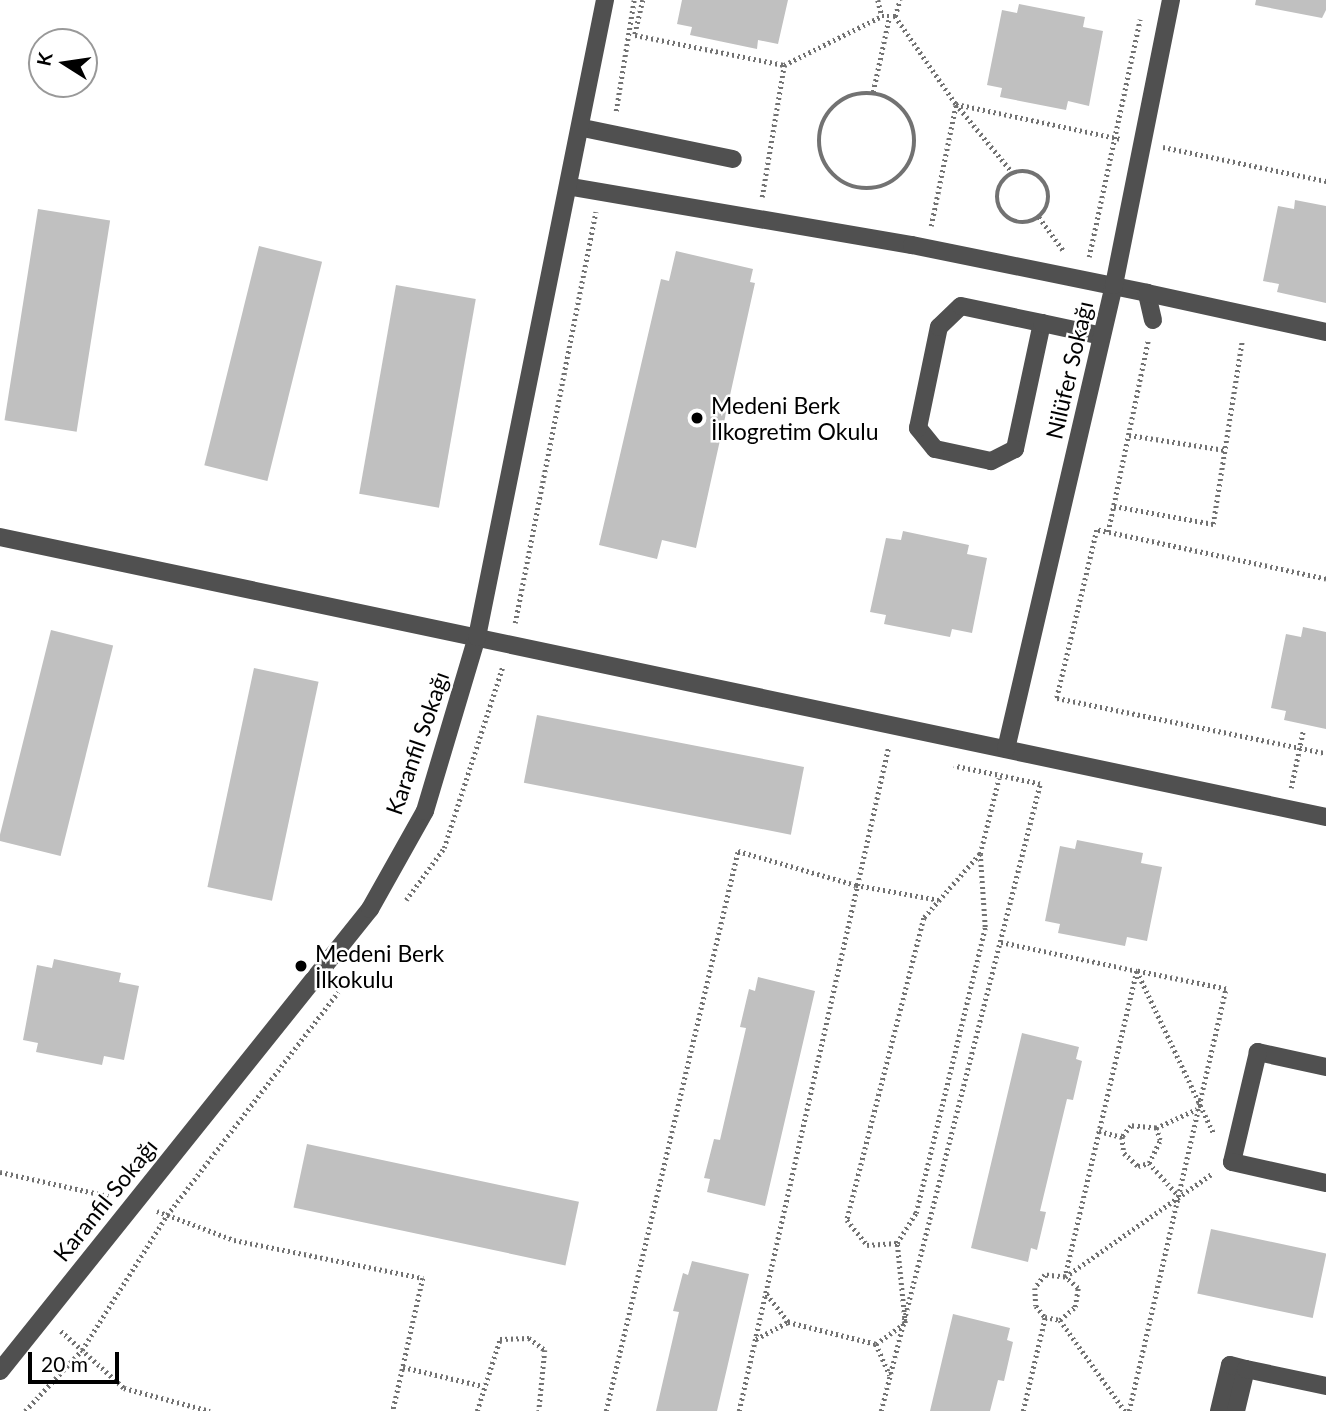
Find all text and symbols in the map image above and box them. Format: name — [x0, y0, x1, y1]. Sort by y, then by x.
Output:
north arrow — [28, 28, 98, 98]
text: K — [31, 50, 57, 68]
street label: Nilüfer Sokağı — [1040, 298, 1098, 442]
place label: Medeni Berk İlkogretim Okulu — [711, 391, 879, 445]
marker: Medeni Berk İlkogretim Okulu — [689, 410, 705, 426]
street label: Karanfil Sokağı — [380, 668, 454, 818]
place label: Medeni Berk İlkokulu — [315, 939, 444, 993]
marker: Medeni Berk İlkokulu — [293, 958, 309, 974]
street label: Karanfil Sokağı — [47, 1133, 163, 1267]
scale bar — [32, 1338, 122, 1382]
text: 20 m — [41, 1351, 88, 1376]

